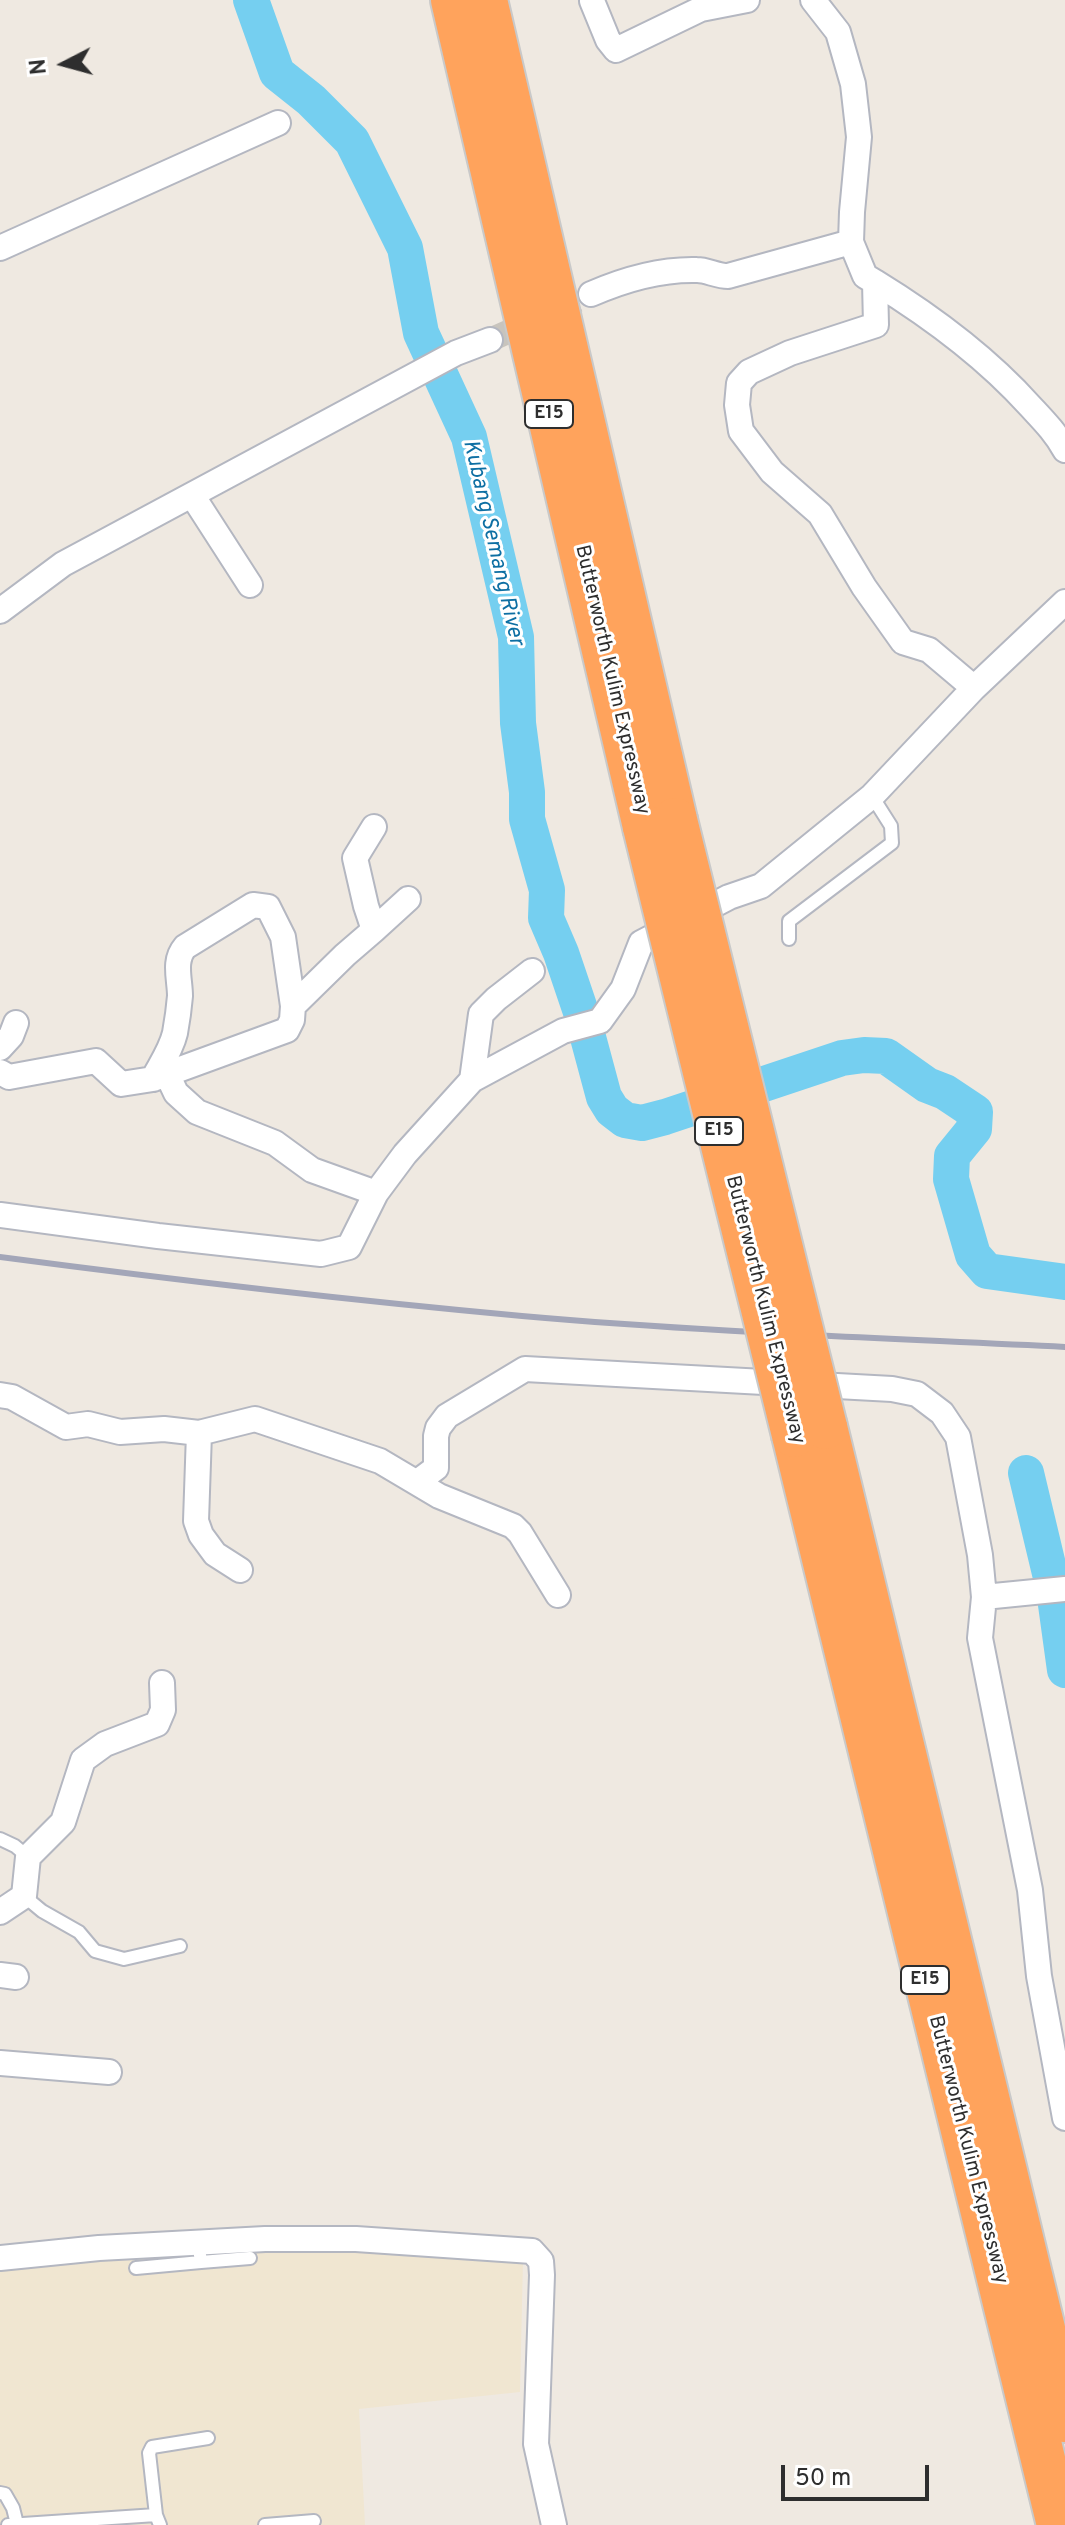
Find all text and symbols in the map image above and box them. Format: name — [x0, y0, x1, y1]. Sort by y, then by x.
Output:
north arrow — [24, 24, 104, 104]
text: N — [25, 57, 54, 76]
road number: E15 — [525, 400, 573, 428]
water label: Kubang Semang River — [455, 438, 529, 648]
street label: Butterworth Kulim Expressway — [568, 543, 654, 817]
road number: E15 — [695, 1117, 743, 1145]
street label: Butterworth Kulim Expressway — [719, 1173, 809, 1447]
road number: E15 — [901, 1966, 949, 1994]
street label: Butterworth Kulim Expressway — [922, 2013, 1012, 2287]
scale bar — [785, 2449, 933, 2499]
text: 50 m — [795, 2464, 851, 2494]

